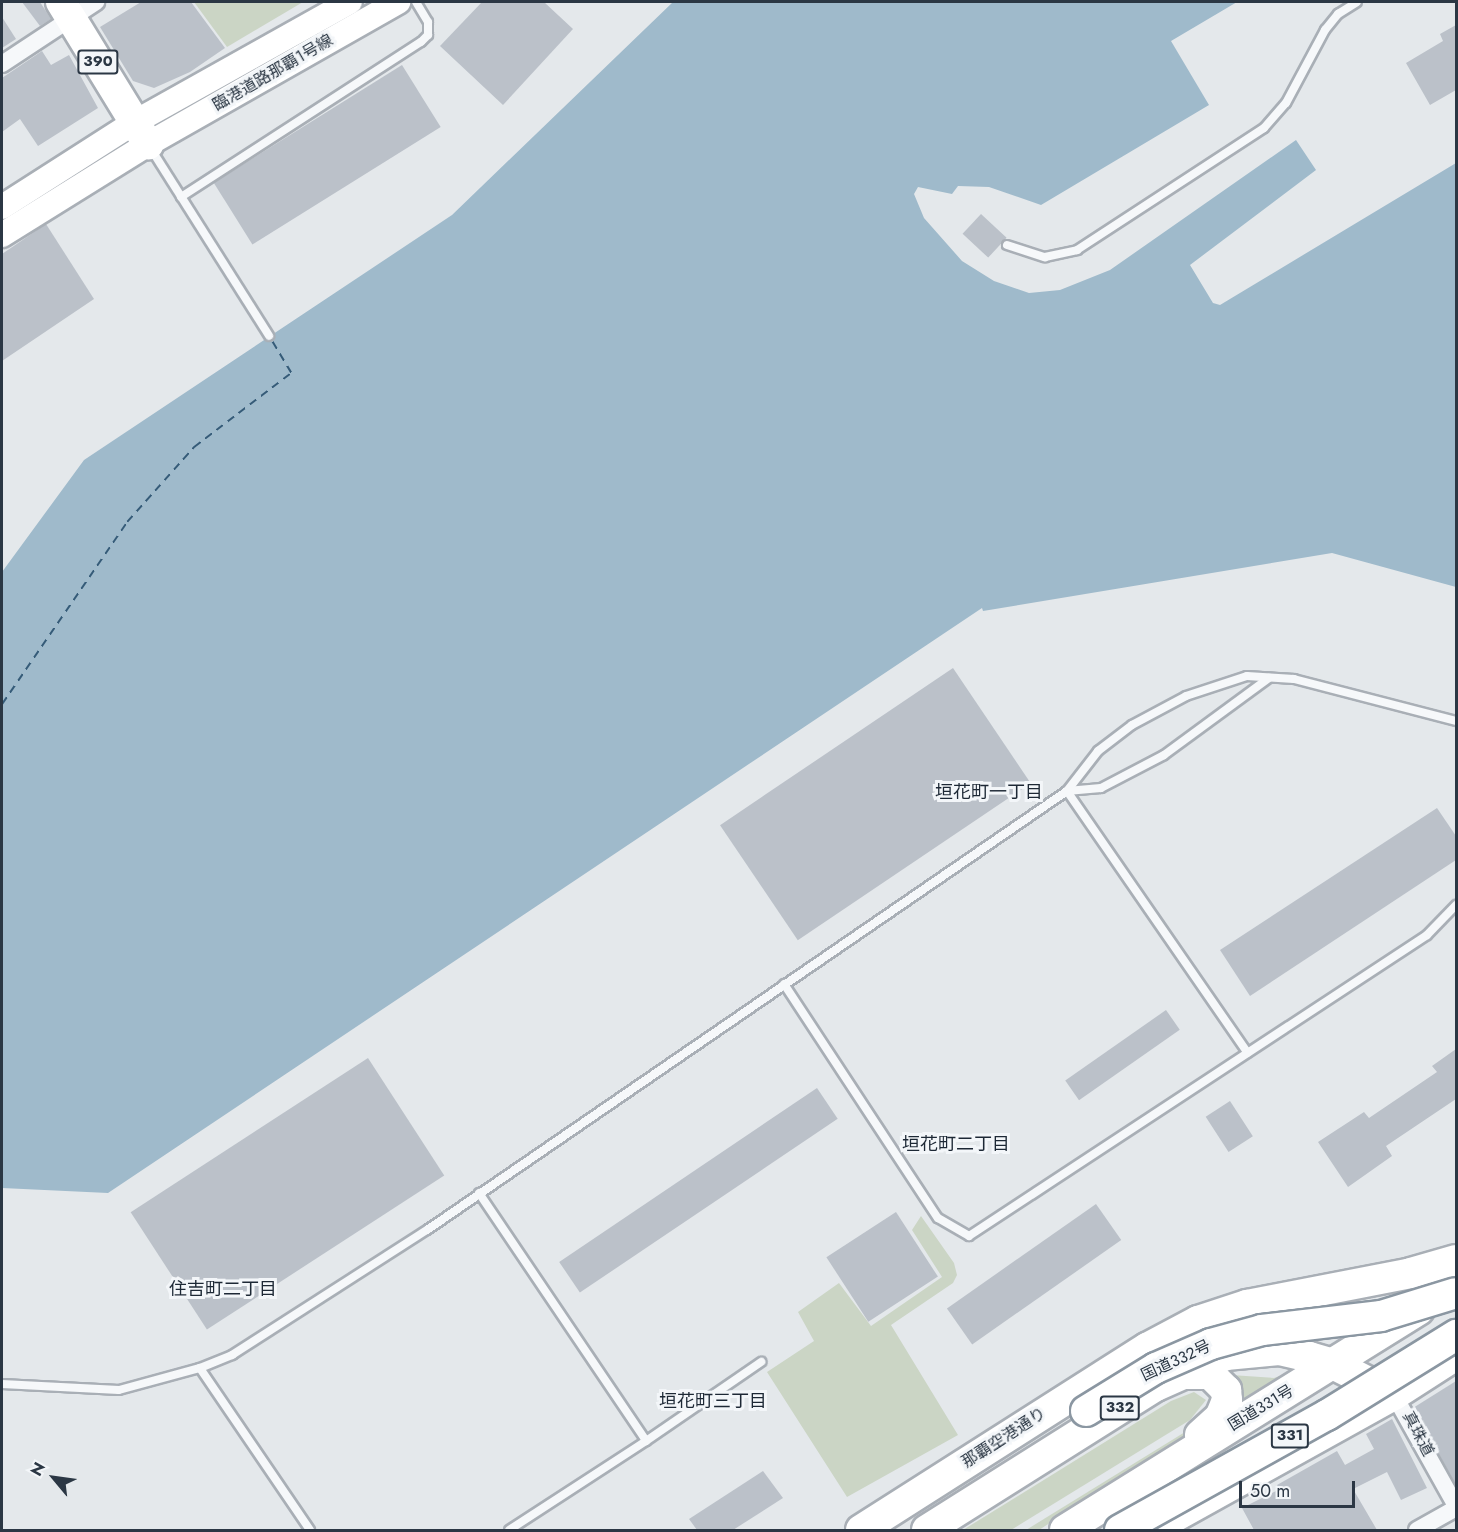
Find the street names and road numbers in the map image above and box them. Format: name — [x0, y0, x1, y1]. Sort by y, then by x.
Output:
street label: 臨港道路那覇1号線 — [210, 31, 336, 115]
road number: 390 — [77, 50, 119, 74]
street label: 国道332号 — [1138, 1337, 1214, 1385]
street label: 国道331号 — [1225, 1381, 1297, 1435]
road number: 332 — [1099, 1396, 1141, 1420]
street label: 那覇空港通り — [959, 1404, 1049, 1472]
street label: 真珠道 — [1398, 1408, 1438, 1460]
road number: 331 — [1270, 1424, 1310, 1448]

